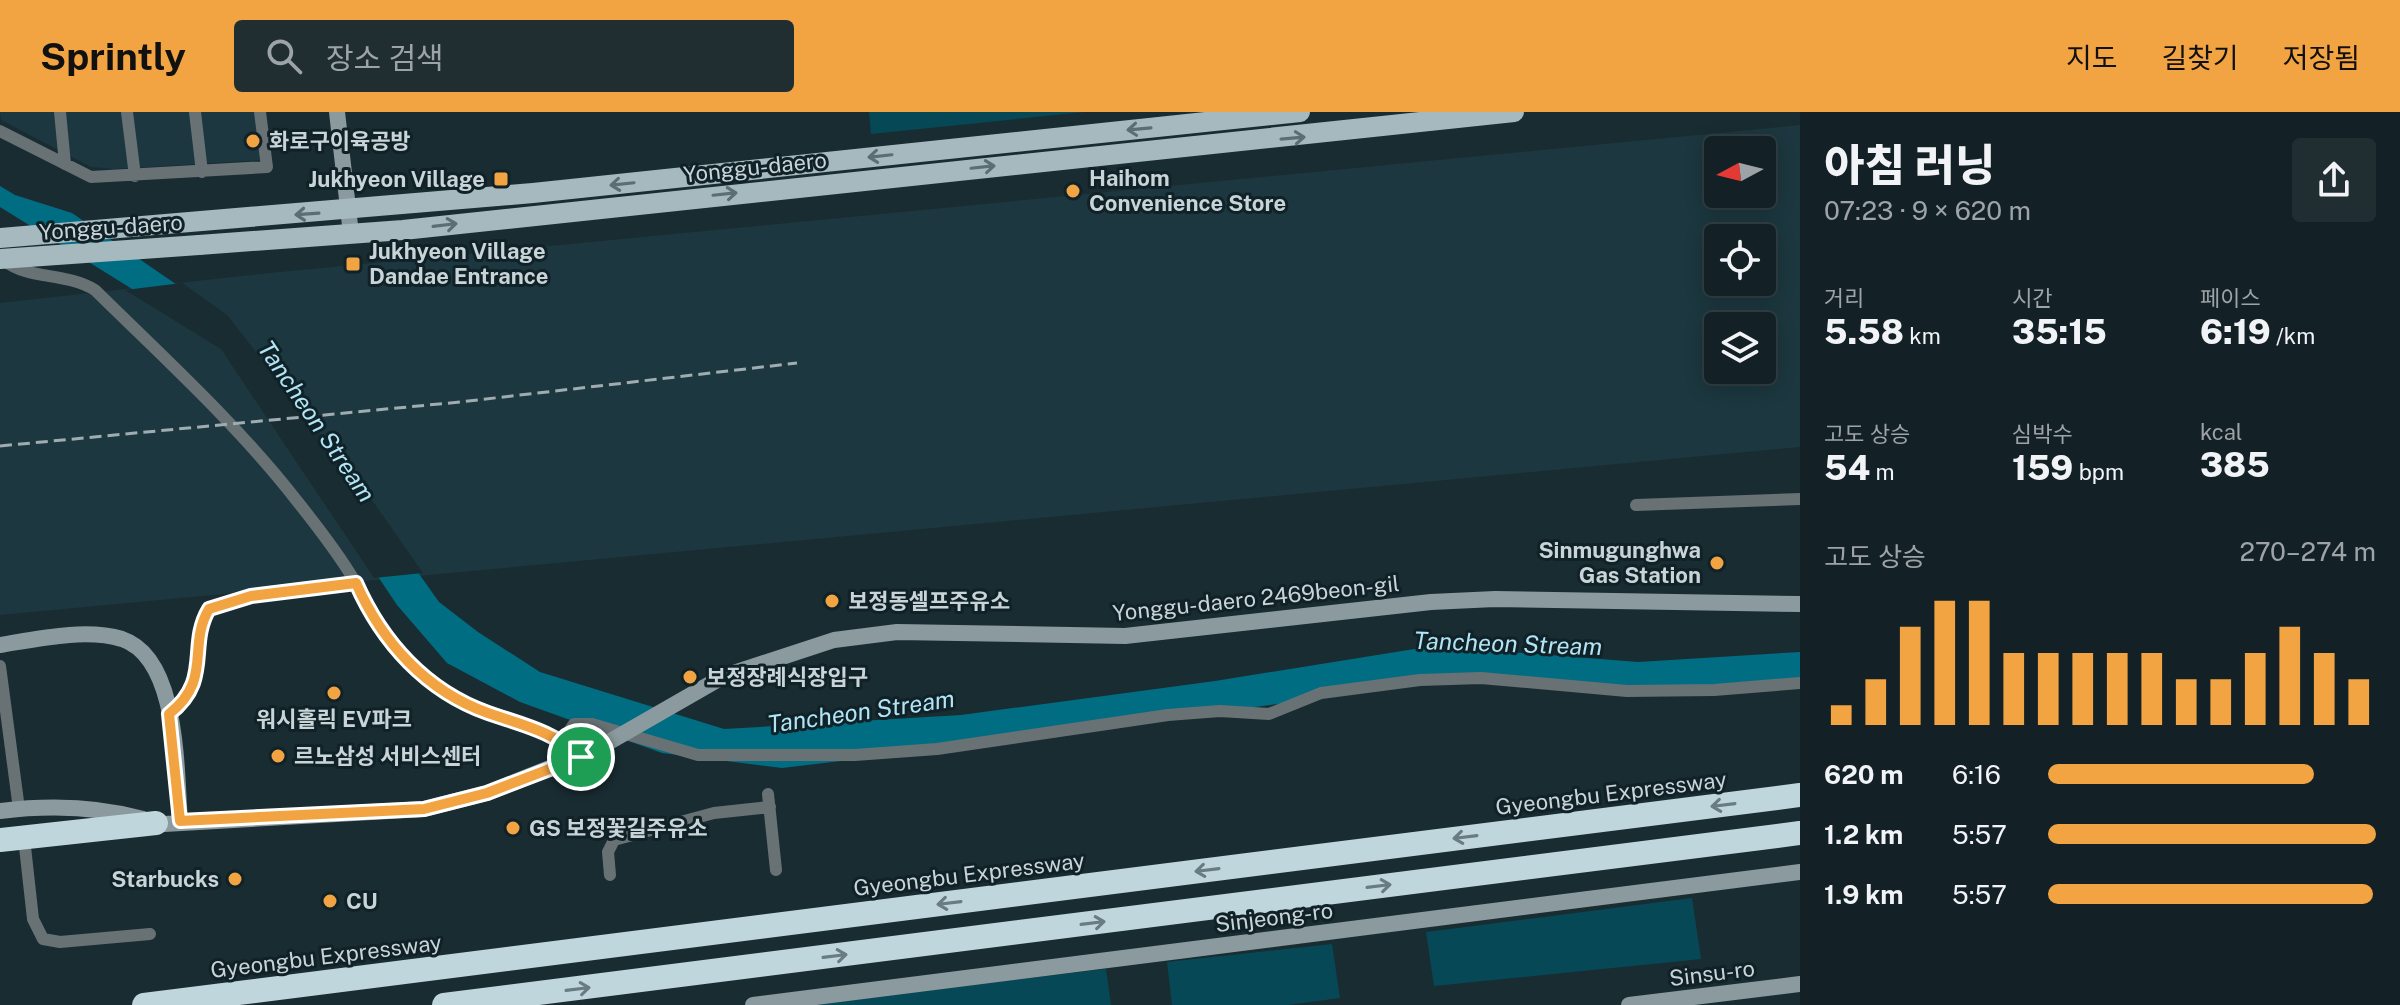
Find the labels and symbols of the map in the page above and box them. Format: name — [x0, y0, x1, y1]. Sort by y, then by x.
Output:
one-way arrow — [1126, 122, 1153, 137]
place label: 화로구이육공방 — [269, 128, 411, 154]
one-way arrow — [1279, 130, 1306, 145]
marker: 화로구이육공방 — [244, 132, 262, 150]
north arrow — [1704, 136, 1776, 208]
street label: Yonggu-daero — [682, 147, 828, 187]
one-way arrow — [867, 148, 894, 163]
one-way arrow — [969, 160, 996, 175]
place label: Haihom Convenience Store — [1089, 165, 1286, 216]
place label: Jukhyeon Village — [308, 166, 485, 192]
marker: Jukhyeon Village — [492, 170, 510, 188]
one-way arrow — [609, 176, 636, 191]
marker: Haihom Convenience Store — [1064, 182, 1082, 200]
one-way arrow — [711, 187, 738, 202]
one-way arrow — [294, 207, 321, 222]
street label: Yonggu-daero — [38, 209, 184, 245]
one-way arrow — [431, 217, 457, 232]
place label: Jukhyeon Village Dandae Entrance — [369, 238, 548, 289]
marker: Jukhyeon Village Dandae Entrance — [344, 255, 362, 273]
water label: Tancheon Stream — [253, 335, 381, 507]
place label: Sinmugunghwa Gas Station — [1538, 537, 1701, 588]
marker: Sinmugunghwa Gas Station — [1708, 554, 1726, 572]
street label: Yonggu-daero 2469beon-gil — [1111, 570, 1401, 626]
place label: 보정동셀프주유소 — [848, 588, 1010, 614]
marker: 보정동셀프주유소 — [823, 592, 841, 610]
water label: Tancheon Stream — [1413, 626, 1603, 660]
place label: 보정장례식장입구 — [706, 664, 868, 690]
marker: 보정장례식장입구 — [681, 668, 699, 686]
marker: 워시홀릭 EV파크 — [325, 684, 343, 702]
water label: Tancheon Stream — [766, 684, 956, 738]
place label: 워시홀릭 EV파크 — [256, 706, 412, 732]
pin — [547, 723, 615, 791]
place label: 르노삼성 서비스센터 — [294, 743, 481, 769]
marker: 르노삼성 서비스센터 — [269, 747, 287, 765]
street label: Gyeongbu Expressway — [1494, 766, 1728, 820]
one-way arrow — [1710, 797, 1737, 812]
place label: GS 보정꽃길주유소 — [529, 815, 708, 841]
marker: GS 보정꽃길주유소 — [504, 819, 522, 837]
one-way arrow — [1452, 830, 1479, 845]
street label: Gyeongbu Expressway — [852, 847, 1086, 901]
one-way arrow — [1195, 863, 1220, 878]
place label: Starbucks — [111, 866, 219, 892]
marker: Starbucks — [226, 870, 244, 888]
one-way arrow — [1365, 879, 1392, 894]
place label: CU — [346, 888, 378, 914]
marker: CU — [321, 892, 339, 910]
one-way arrow — [937, 896, 962, 911]
street label: Sinjeong-ro — [1214, 897, 1334, 937]
one-way arrow — [1080, 915, 1105, 930]
street label: Gyeongbu Expressway — [209, 929, 443, 983]
one-way arrow — [822, 948, 848, 963]
street label: Sinsu-ro — [1668, 955, 1756, 991]
one-way arrow — [564, 981, 590, 996]

